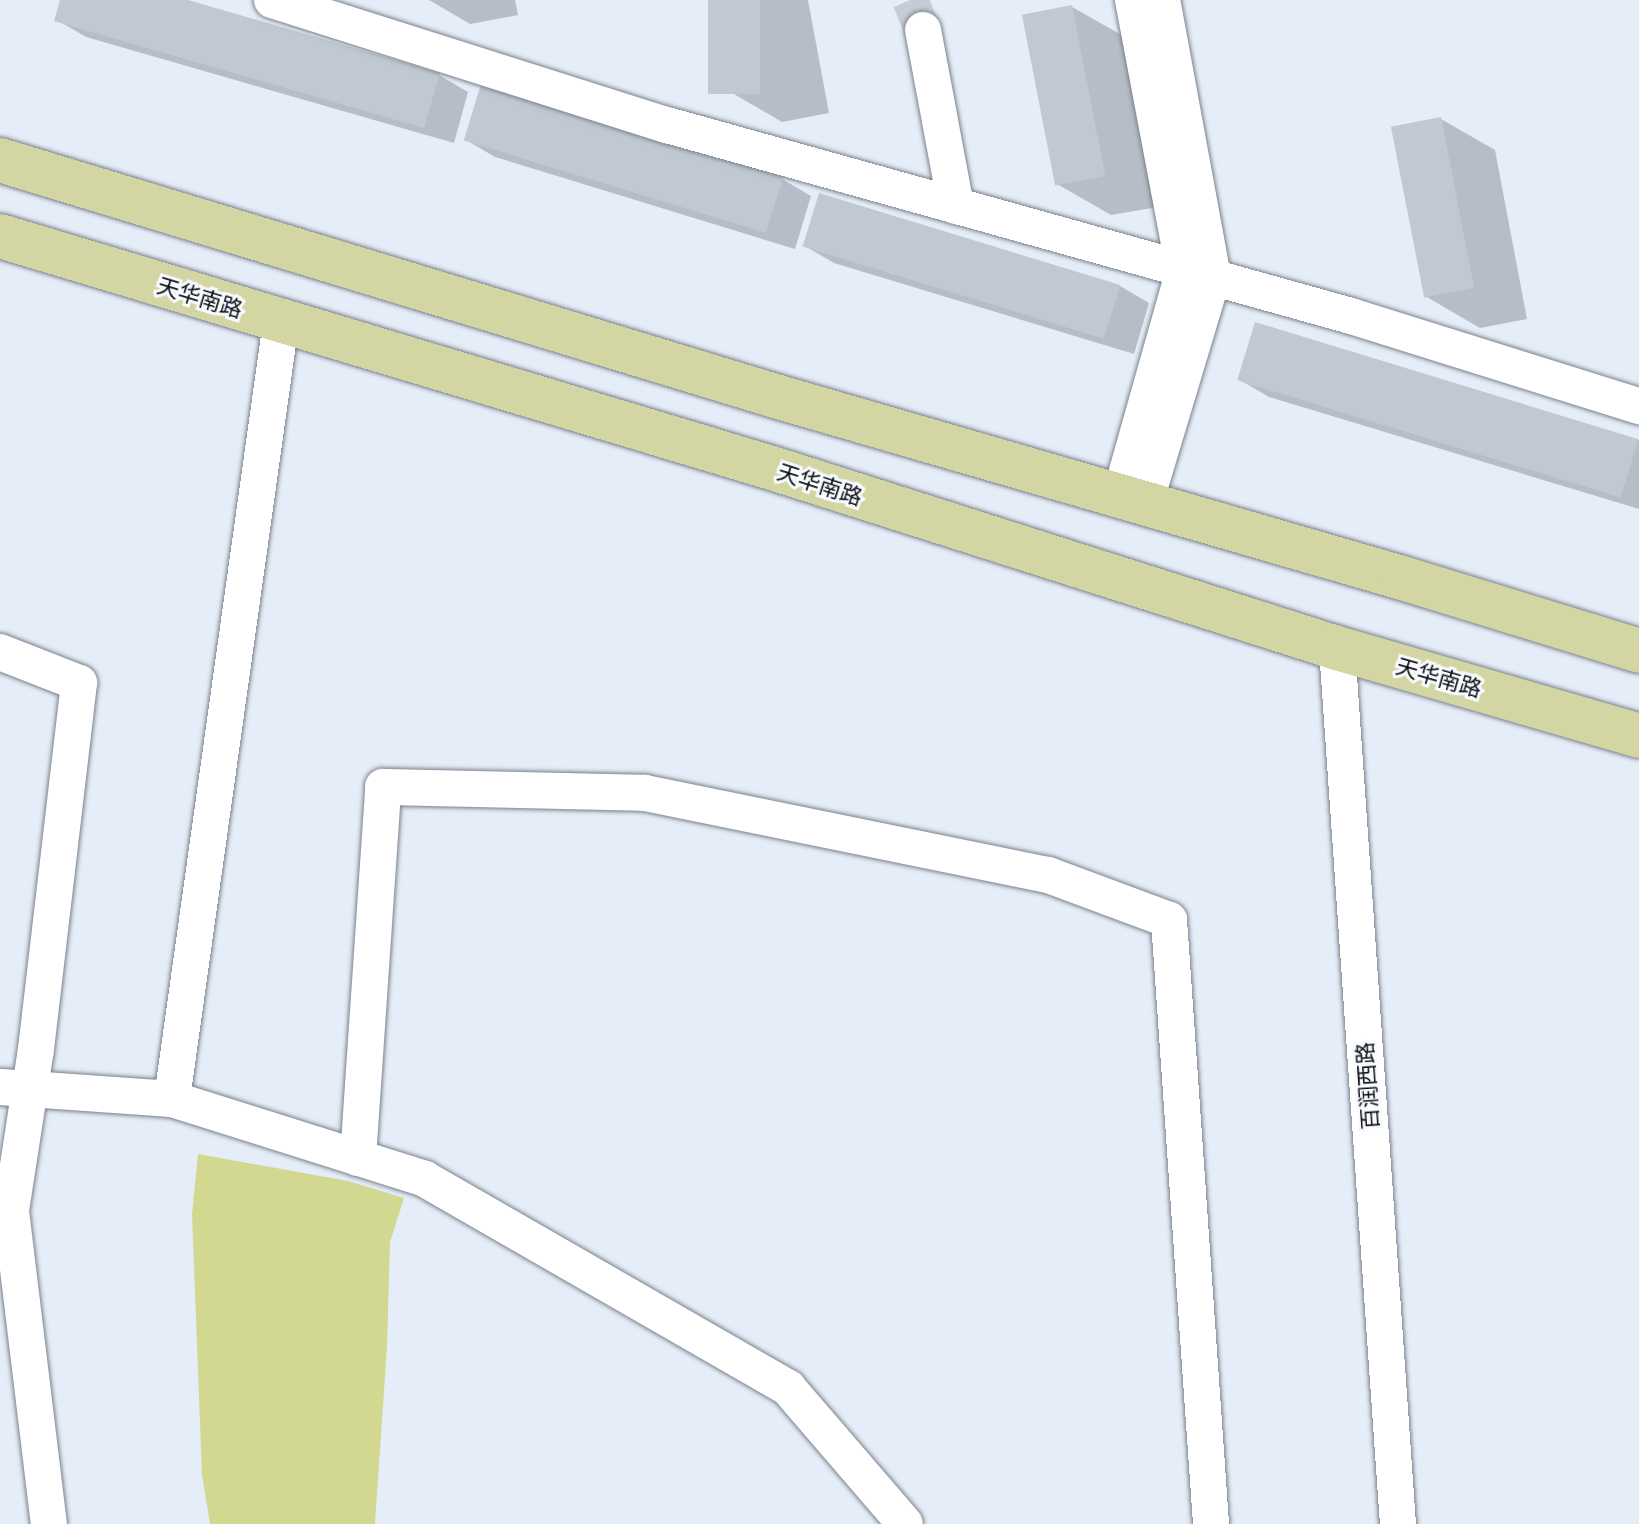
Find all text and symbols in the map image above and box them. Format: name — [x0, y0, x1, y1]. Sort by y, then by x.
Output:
street label: 天华南路 — [154, 272, 246, 322]
street label: 天华南路 — [774, 458, 866, 510]
street label: 天华南路 — [1393, 652, 1485, 702]
street label: 百润西路 — [1351, 1041, 1383, 1131]

